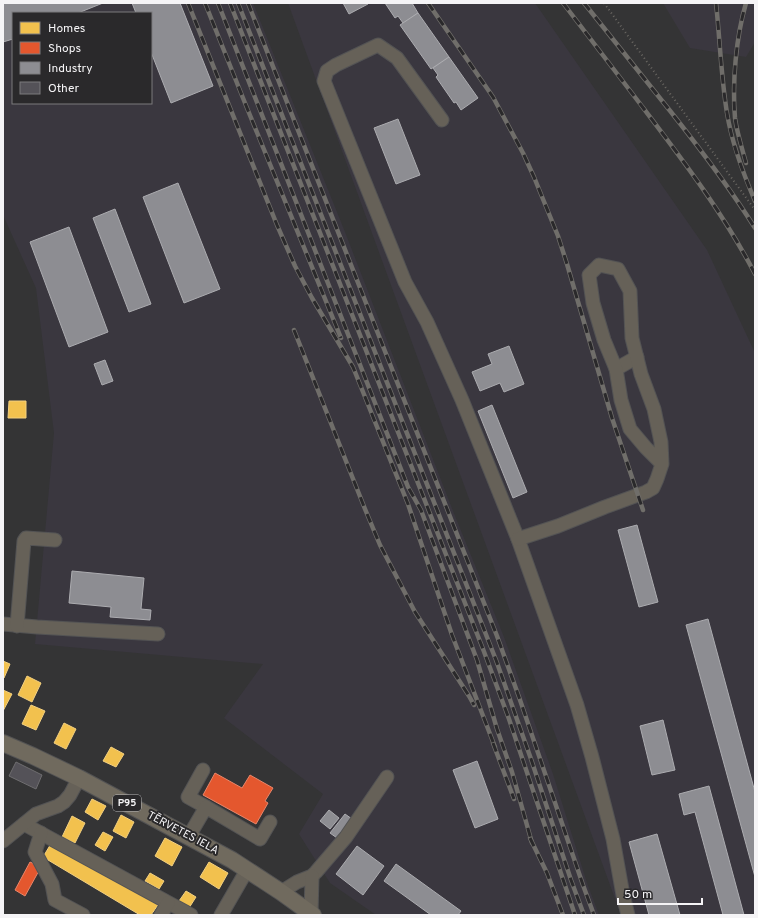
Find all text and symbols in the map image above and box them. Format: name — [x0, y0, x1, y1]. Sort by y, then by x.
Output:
legend — [12, 12, 152, 104]
text: Homes — [48, 21, 85, 37]
text: Shops — [48, 41, 81, 57]
text: Industry — [48, 61, 93, 77]
text: Other — [48, 81, 80, 97]
road number: P95 — [113, 795, 141, 811]
street label: TĒRVETES IELA — [145, 808, 221, 858]
scale bar — [618, 880, 702, 906]
text: 50 m — [624, 887, 652, 903]

